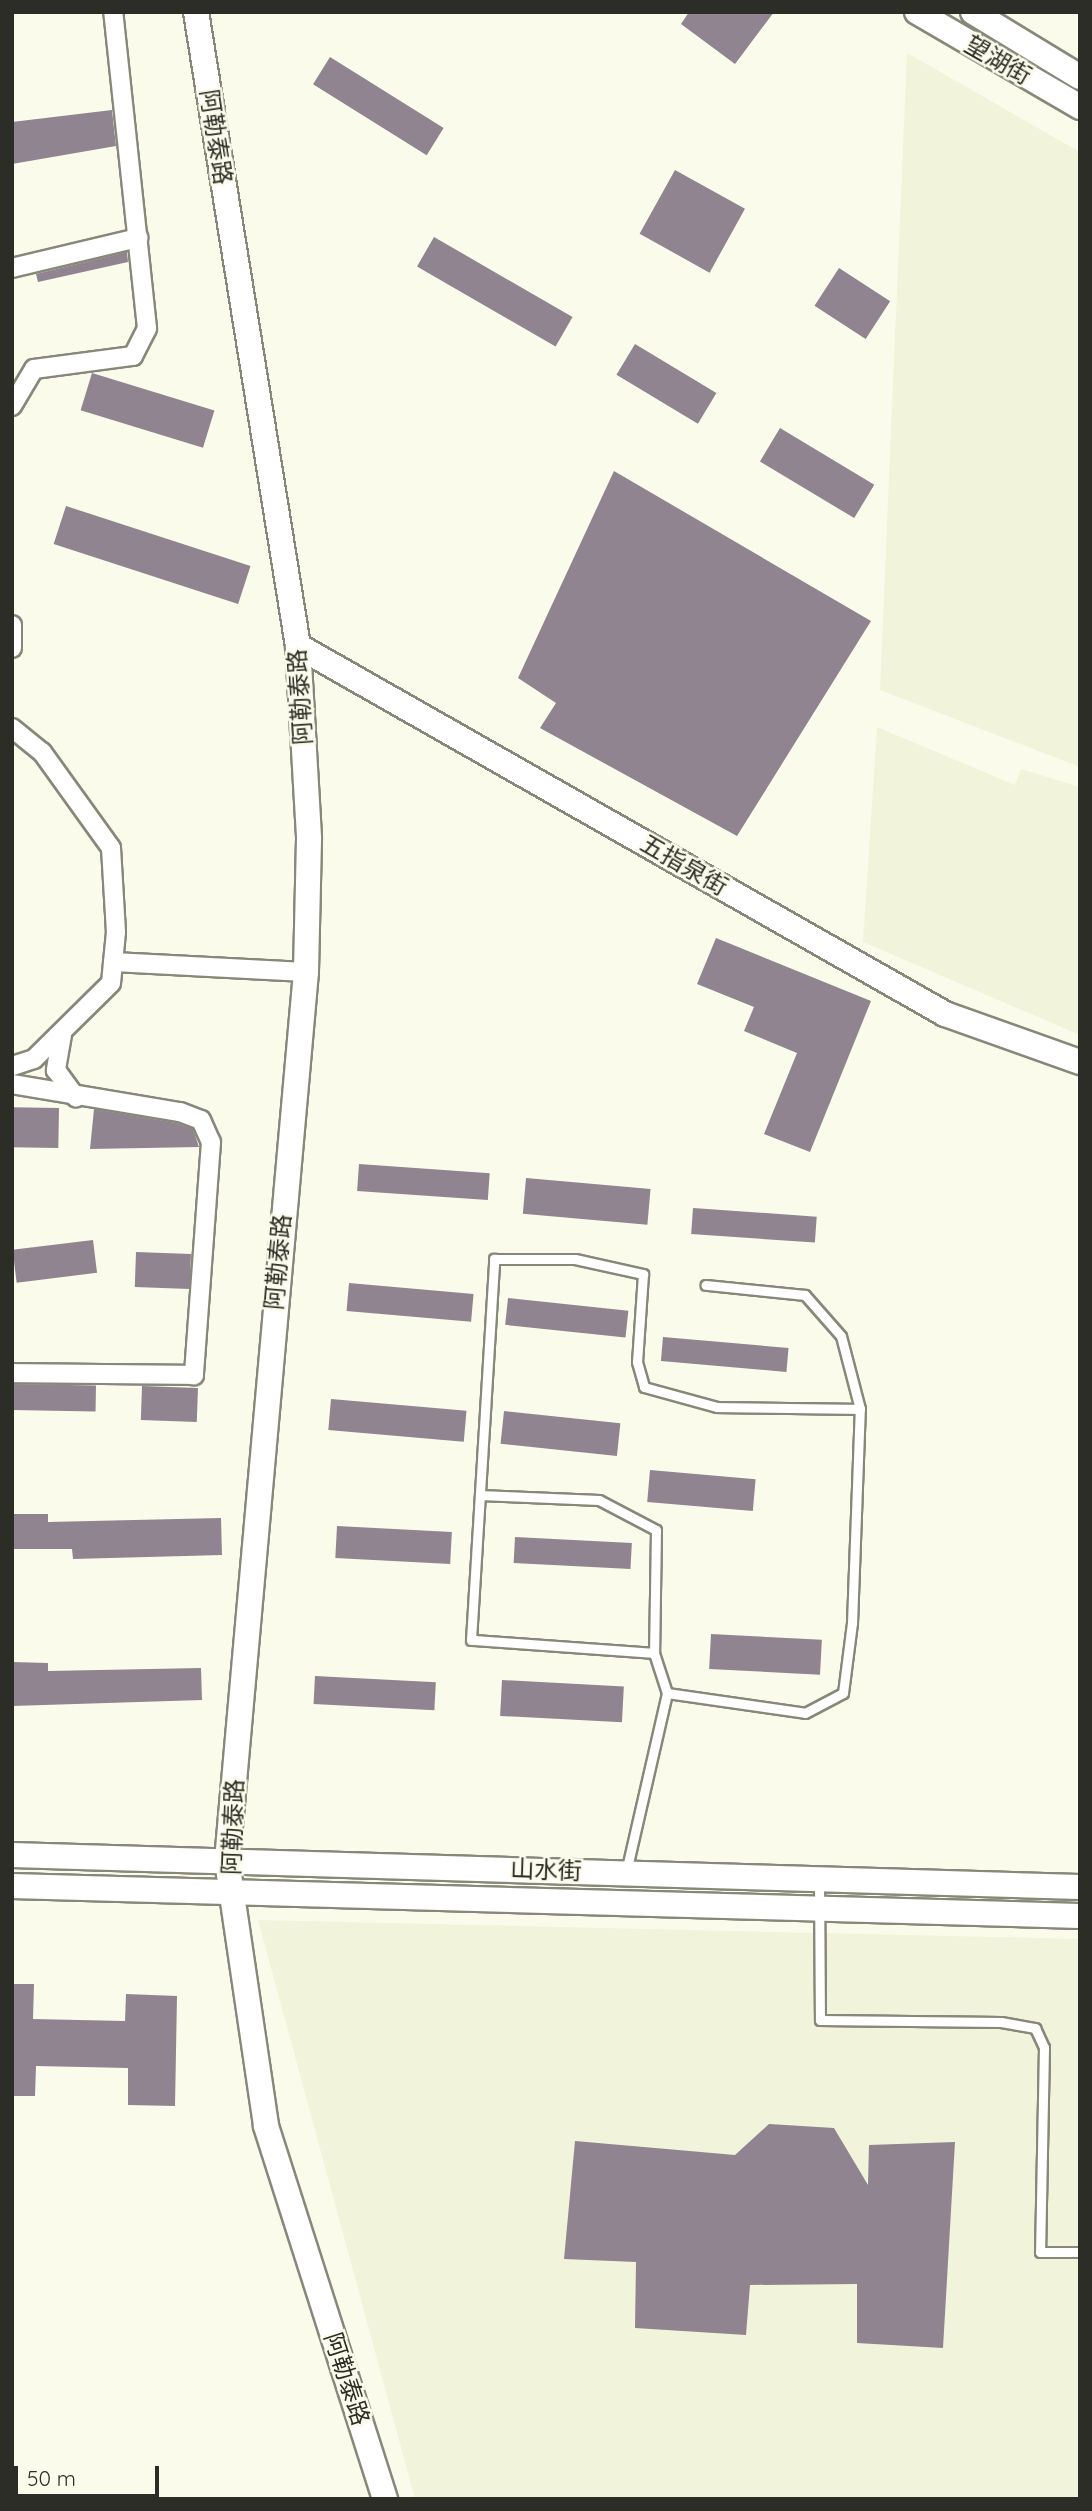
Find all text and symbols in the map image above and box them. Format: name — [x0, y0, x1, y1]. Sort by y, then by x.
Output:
street label: 望湖街 — [960, 30, 1036, 90]
street label: 阿勒泰路 — [194, 87, 238, 187]
street label: 阿勒泰路 — [282, 648, 318, 746]
street label: 五指泉街 — [635, 829, 733, 901]
street label: 阿勒泰路 — [259, 1213, 297, 1311]
street label: 阿勒泰路 — [217, 1779, 249, 1875]
street label: 山水街 — [510, 1854, 582, 1886]
street label: 阿勒泰路 — [318, 2329, 376, 2429]
scale bar — [18, 2452, 163, 2496]
text: 50 m — [27, 2465, 76, 2491]

